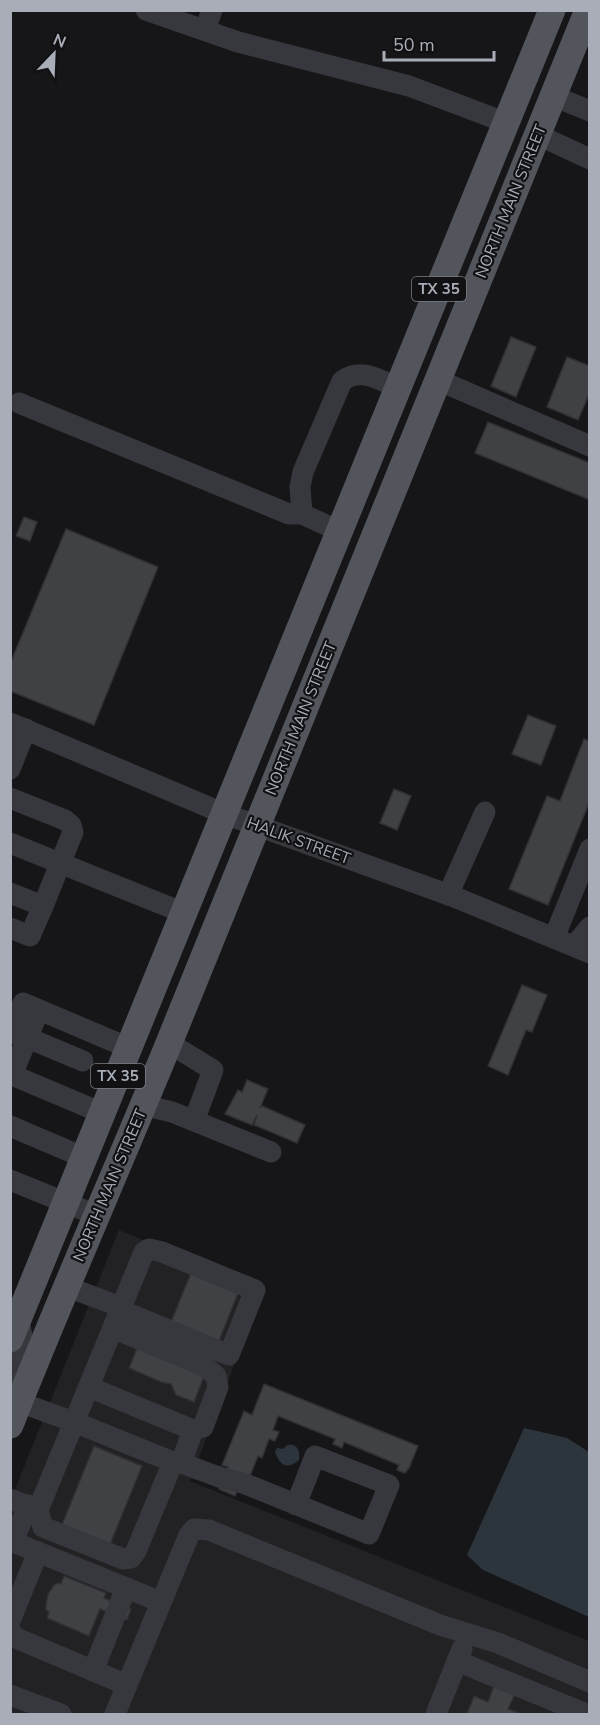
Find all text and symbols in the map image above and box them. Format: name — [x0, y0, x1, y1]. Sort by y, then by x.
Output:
north arrow — [24, 24, 84, 84]
scale bar — [384, 24, 494, 62]
text: N — [50, 29, 69, 54]
text: 50 m — [393, 33, 435, 57]
street label: NORTH MAIN STREET — [470, 121, 552, 281]
road number: TX 35 — [412, 277, 466, 301]
street label: NORTH MAIN STREET — [260, 638, 342, 798]
street label: HALIK STREET — [244, 812, 354, 870]
road number: TX 35 — [91, 1064, 145, 1088]
street label: NORTH MAIN STREET — [68, 1105, 152, 1265]

